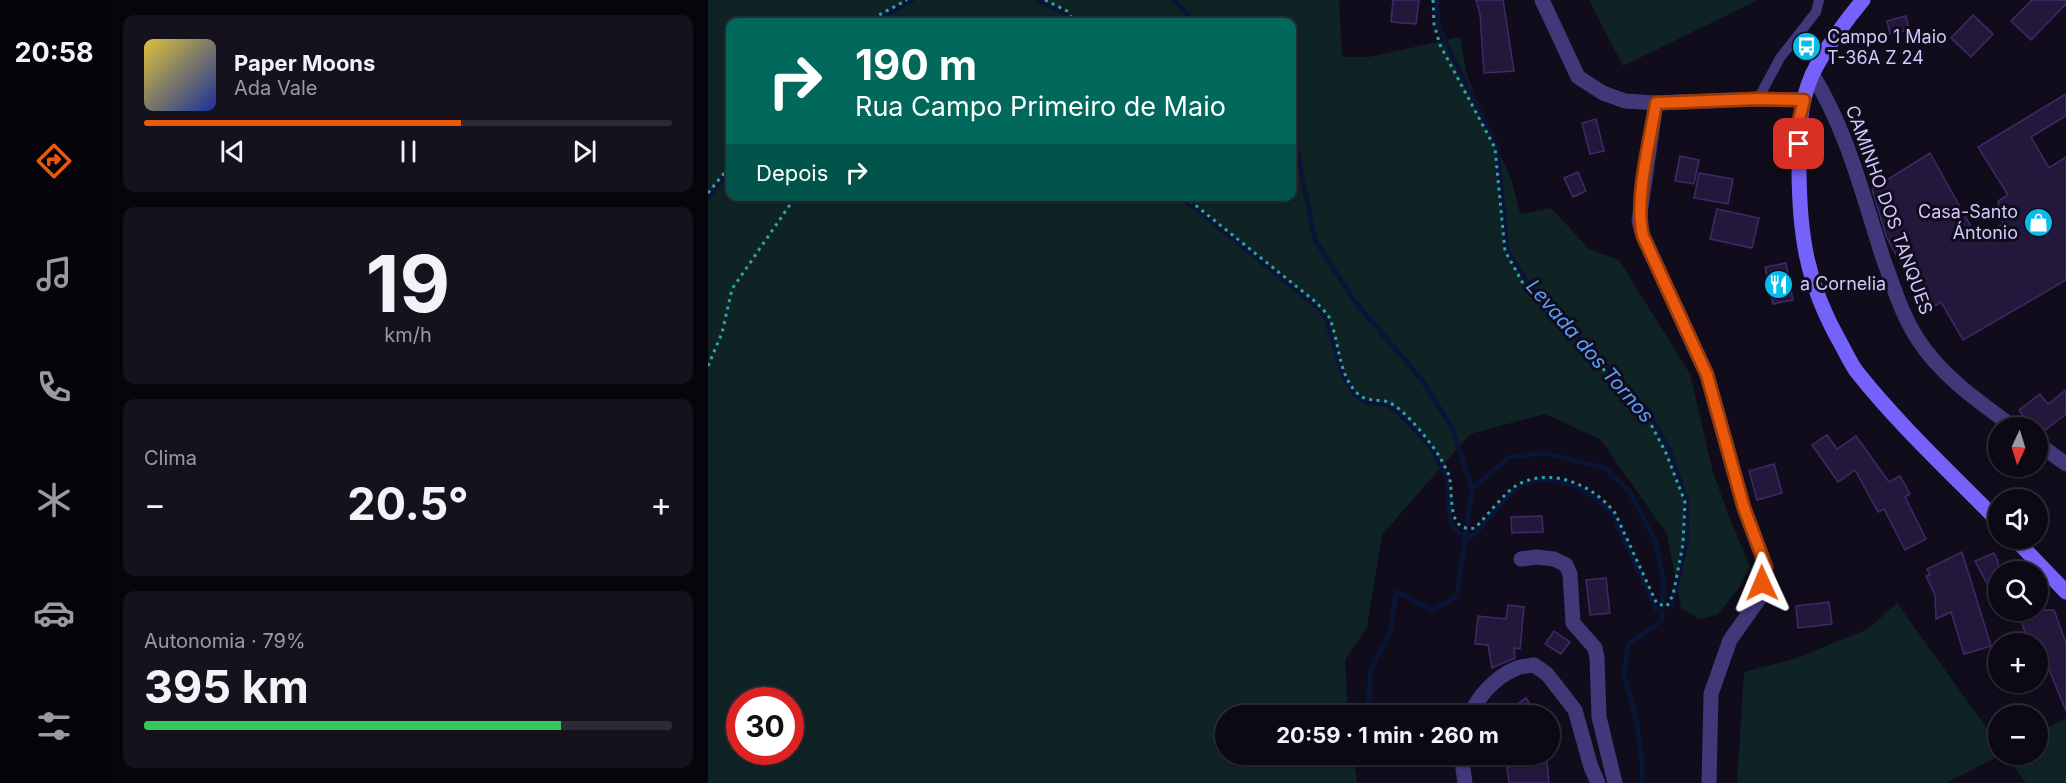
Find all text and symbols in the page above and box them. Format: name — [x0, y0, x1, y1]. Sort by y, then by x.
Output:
place label: Campo 1 Maio T-36A Z 24 — [1827, 26, 1947, 68]
bus stop icon: Campo 1 Maio T-36A Z 24 — [1790, 31, 1822, 63]
text: 20:58 — [14, 36, 94, 69]
text: 190 m — [855, 39, 977, 90]
icon: right — [756, 42, 834, 120]
text: Paper Moons — [234, 50, 375, 76]
text: Ada Vale — [234, 76, 317, 100]
text: Rua Campo Primeiro de Maio — [855, 90, 1226, 123]
street label: CAMINHO DOS TANQUES — [1842, 102, 1937, 317]
pin — [1773, 118, 1824, 169]
icon: arrive — [1782, 127, 1815, 160]
icon: previous — [216, 135, 249, 168]
icon: pause — [392, 135, 425, 168]
icon: next — [568, 135, 601, 168]
icon: directions — [33, 140, 75, 182]
icon: right — [840, 156, 873, 189]
text: Depois — [756, 160, 828, 186]
place label: Casa-Santo Ántonio — [1918, 201, 2018, 243]
shop icon: Casa-Santo Ántonio — [2023, 206, 2055, 238]
text: 19 — [366, 236, 450, 331]
icon: music — [33, 253, 75, 295]
restaurant icon: a Cornelia — [1763, 268, 1795, 300]
place label: a Cornelia — [1800, 273, 1886, 294]
water label: Levada dos Tornos — [1521, 275, 1659, 427]
text: km/h — [384, 323, 432, 347]
icon: phone — [33, 366, 75, 408]
north arrow — [1988, 417, 2048, 477]
map controls — [1988, 417, 2048, 765]
text: Clima — [144, 446, 197, 470]
text: 20.5° — [347, 476, 469, 531]
icon: climate — [33, 479, 75, 521]
text: − — [144, 484, 166, 524]
text: + — [650, 484, 672, 524]
button: sound — [1988, 489, 2048, 549]
position arrow — [1730, 551, 1794, 615]
button: search — [1988, 561, 2048, 621]
icon: car — [33, 592, 75, 634]
text: Autonomia · 79% — [144, 629, 306, 653]
button: + — [1988, 633, 2048, 693]
text: 395 km — [144, 659, 309, 714]
speed limit sign: 30 — [726, 687, 804, 765]
icon: filters — [33, 705, 75, 747]
button: − — [1988, 705, 2048, 765]
text: 20:59 · 1 min · 260 m — [1276, 722, 1499, 748]

